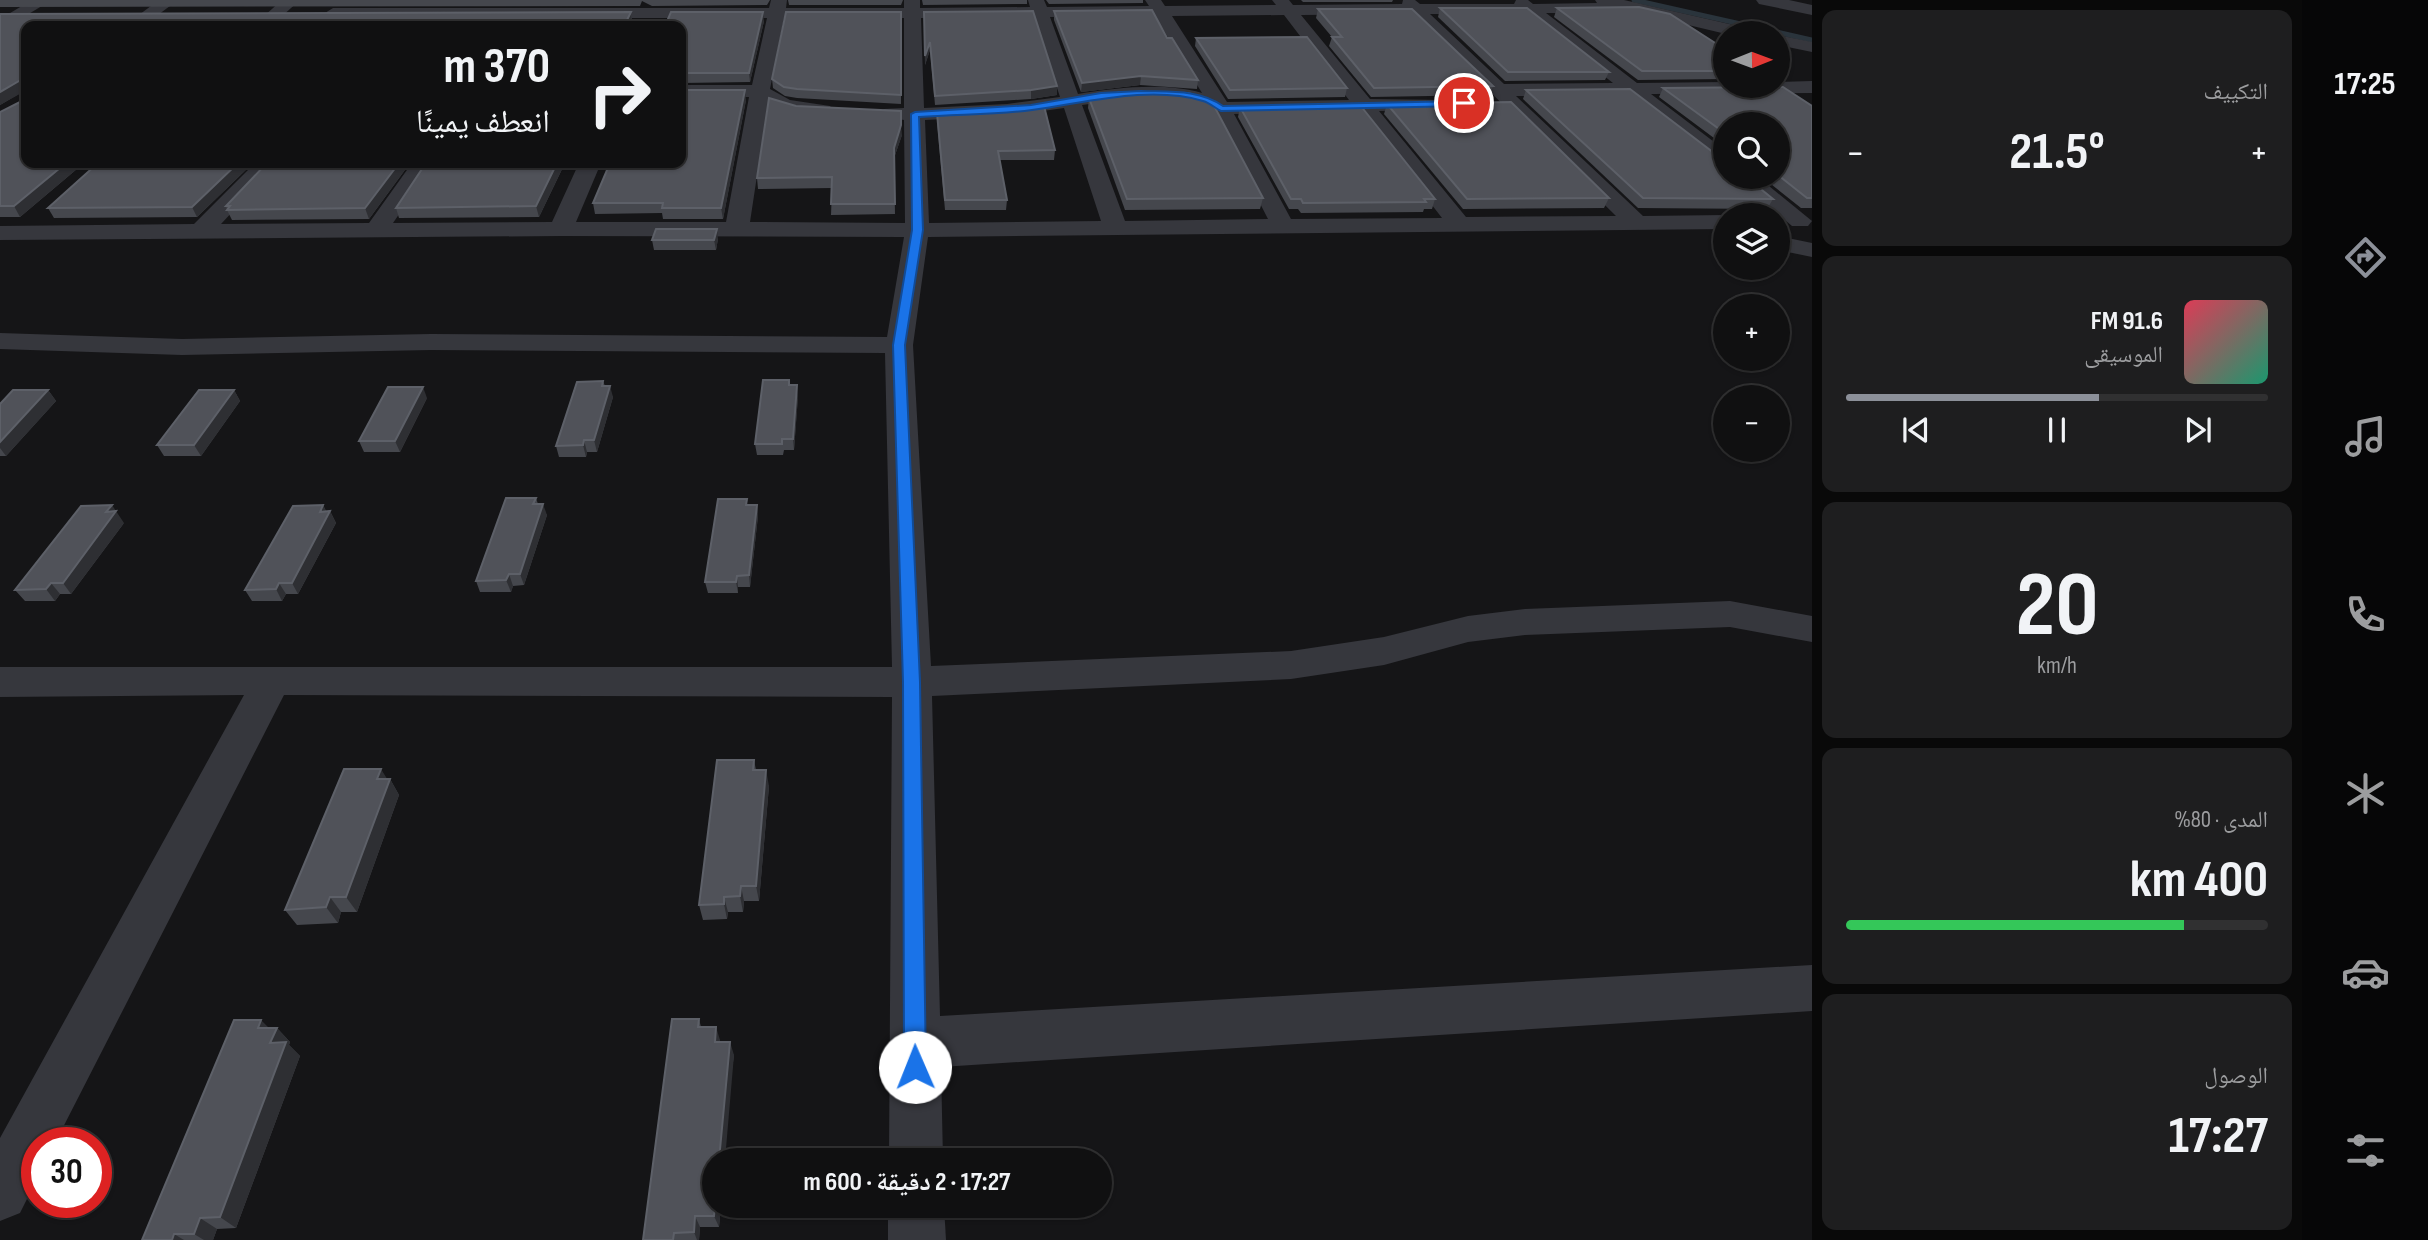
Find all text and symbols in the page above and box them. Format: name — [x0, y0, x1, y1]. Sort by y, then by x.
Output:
north arrow — [1713, 21, 1790, 98]
map controls — [1713, 21, 1790, 462]
text: 370 m — [443, 38, 550, 97]
icon: right — [574, 49, 665, 140]
text: 17:25 — [2334, 65, 2396, 104]
pin — [1434, 73, 1494, 133]
text: التكييف — [2203, 78, 2268, 106]
icon: arrive — [1445, 84, 1483, 122]
text: انعطف يمينًا — [416, 103, 550, 142]
button: search — [1713, 112, 1790, 189]
text: 21.5° — [2009, 121, 2105, 184]
text: − — [1846, 131, 1865, 176]
text: + — [2249, 131, 2268, 176]
button: layers — [1713, 203, 1790, 280]
icon: directions — [2341, 233, 2390, 282]
button: + — [1713, 294, 1790, 371]
text: 91.6 FM — [2091, 306, 2163, 337]
text: الموسيقى — [2084, 341, 2163, 369]
button: − — [1713, 385, 1790, 462]
icon: previous — [1897, 411, 1935, 449]
icon: pause — [2038, 411, 2076, 449]
icon: next — [2179, 411, 2217, 449]
icon: music — [2341, 412, 2390, 461]
text: 20 — [2015, 552, 2099, 661]
icon: phone — [2341, 590, 2390, 639]
text: km/h — [2037, 652, 2077, 680]
icon: climate — [2341, 769, 2390, 818]
text: المدى · 80% — [2174, 806, 2268, 834]
text: 400 km — [2130, 849, 2268, 912]
icon: car — [2341, 948, 2390, 997]
position arrow — [878, 1030, 952, 1104]
text: الوصول — [2204, 1062, 2268, 1090]
text: 17:27 — [2168, 1105, 2268, 1168]
icon: filters — [2341, 1126, 2390, 1175]
speed limit sign: 30 — [21, 1127, 112, 1218]
text: 17:27 · 2 دقيقة · 600 m — [804, 1167, 1010, 1198]

